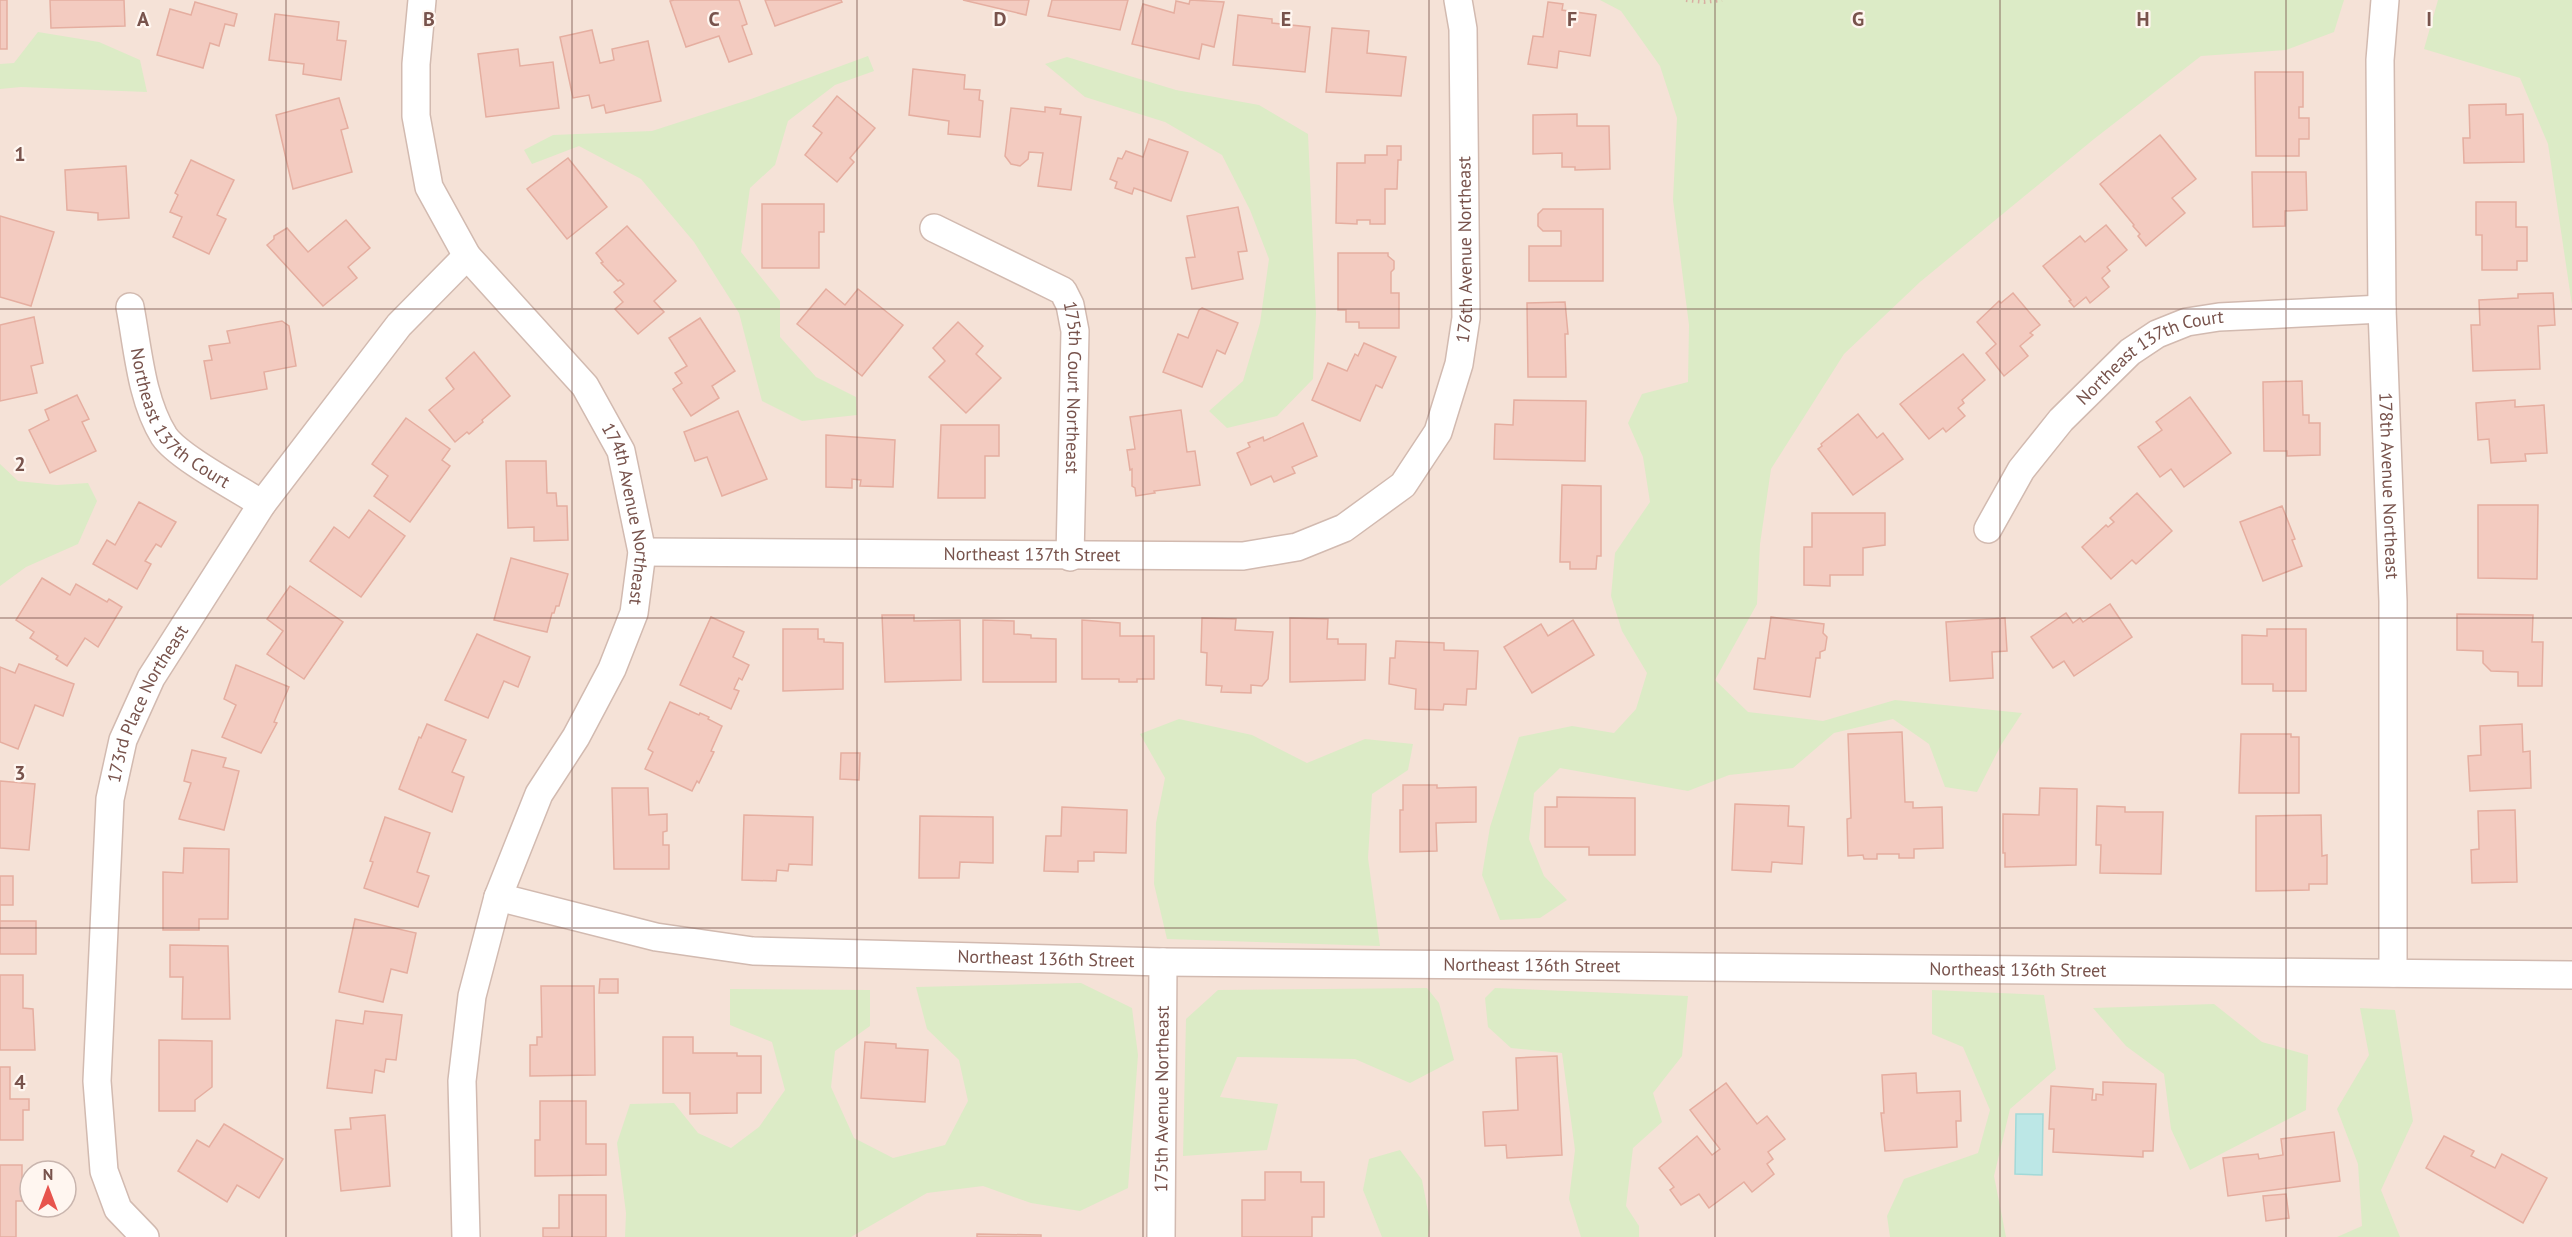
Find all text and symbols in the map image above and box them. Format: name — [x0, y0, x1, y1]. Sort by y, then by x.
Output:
text: A — [137, 6, 150, 32]
text: B — [423, 6, 435, 32]
text: C — [708, 6, 720, 32]
text: D — [994, 6, 1007, 32]
text: E — [1281, 6, 1291, 32]
text: F — [1567, 6, 1577, 32]
text: G — [1852, 6, 1864, 32]
text: H — [2136, 6, 2150, 32]
text: I — [2426, 6, 2432, 32]
text: 1 — [14, 141, 26, 167]
street label: 176th Avenue Northeast — [1450, 156, 1478, 345]
street label: 175th Court Northeast — [1058, 299, 1087, 474]
street label: Northeast 137th Court — [2071, 305, 2224, 410]
street label: Northeast 137th Court — [126, 346, 234, 493]
street label: 178th Avenue Northeast — [2374, 392, 2404, 579]
street label: 174th Avenue Northeast — [597, 418, 654, 606]
text: 2 — [14, 451, 26, 477]
street label: Northeast 137th Street — [944, 542, 1120, 566]
street label: 173rd Place Northeast — [102, 620, 193, 785]
text: 3 — [14, 760, 26, 786]
street label: Northeast 136th Street — [957, 944, 1135, 972]
street label: Northeast 136th Street — [1443, 953, 1621, 977]
street label: Northeast 136th Street — [1929, 957, 2107, 982]
street label: 175th Avenue Northeast — [1149, 1005, 1174, 1193]
text: 4 — [14, 1069, 26, 1095]
north arrow — [18, 1159, 78, 1219]
text: N — [43, 1164, 53, 1184]

